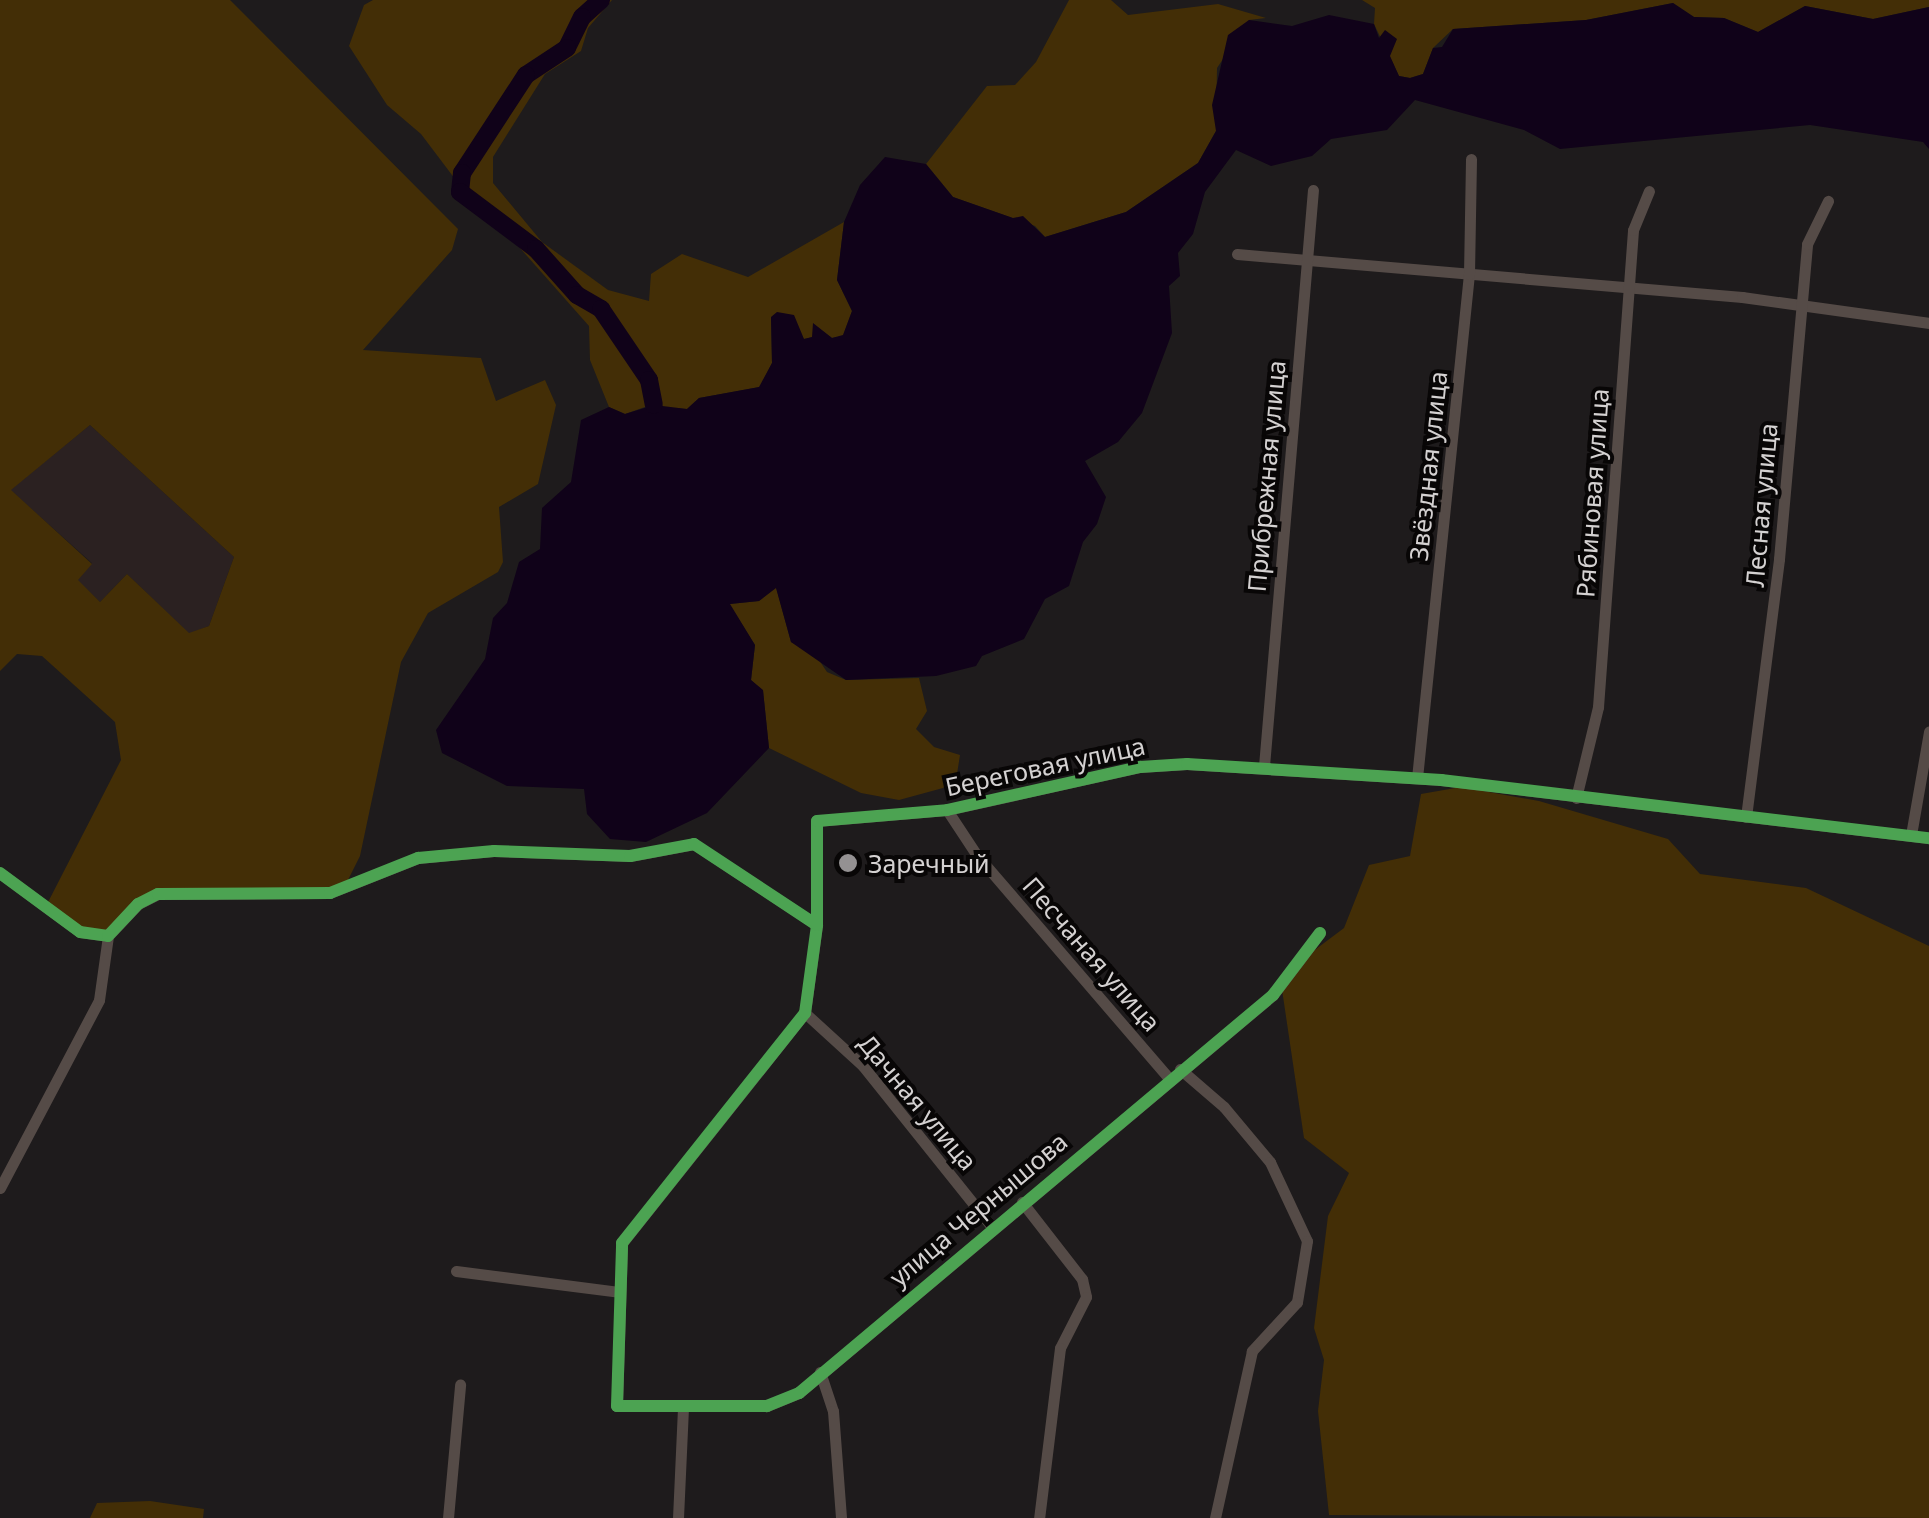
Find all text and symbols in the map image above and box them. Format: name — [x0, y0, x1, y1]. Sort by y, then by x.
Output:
street label: Прибрежная улица — [1241, 359, 1291, 593]
street label: Звёздная улица — [1403, 370, 1453, 562]
street label: Рябиновая улица — [1570, 387, 1614, 599]
street label: Лесная улица — [1739, 422, 1783, 588]
street label: Береговая улица — [942, 730, 1148, 802]
place label: Заречный — [868, 848, 990, 878]
marker: Заречный — [837, 852, 859, 874]
street label: Песчаная улица — [1017, 871, 1167, 1037]
street label: Дачная улица — [853, 1028, 983, 1176]
street label: улица Чернышова — [883, 1126, 1073, 1292]

